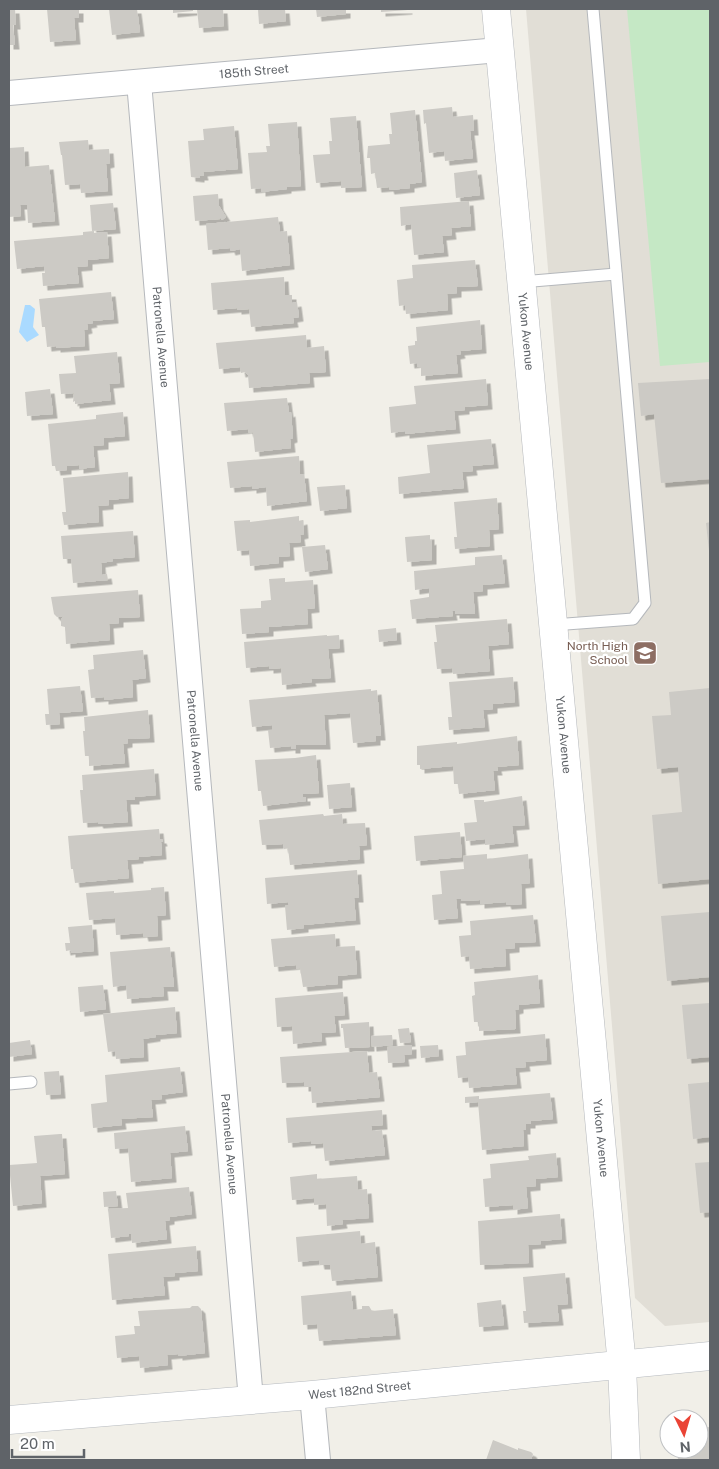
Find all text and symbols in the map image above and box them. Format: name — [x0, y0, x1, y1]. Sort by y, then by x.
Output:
street label: 185th Street — [219, 61, 290, 82]
street label: Patronella Avenue — [149, 286, 172, 388]
street label: Yukon Avenue — [515, 292, 537, 371]
place label: North High School — [567, 639, 628, 667]
school or university icon: North High School — [632, 640, 658, 666]
street label: Patronella Avenue — [184, 689, 206, 792]
street label: Yukon Avenue — [553, 695, 574, 775]
street label: Patronella Avenue — [218, 1093, 241, 1196]
street label: Yukon Avenue — [590, 1099, 611, 1178]
street label: West 182nd Street — [308, 1378, 412, 1402]
north arrow — [659, 1409, 709, 1459]
scale bar — [12, 1426, 85, 1458]
text: 20 m — [20, 1435, 55, 1452]
text: N — [679, 1439, 691, 1455]

